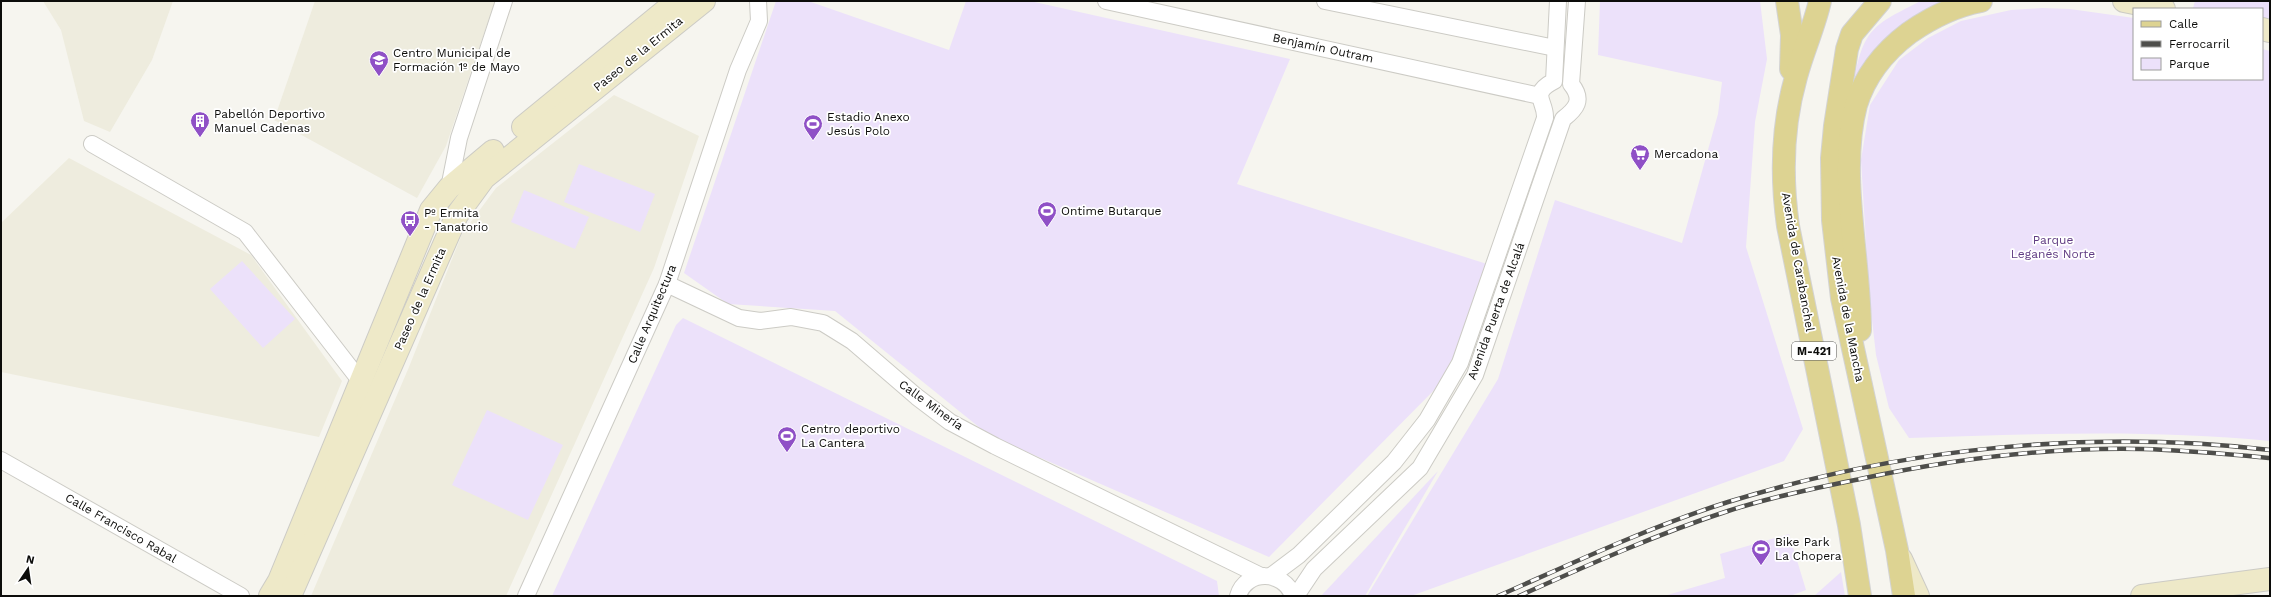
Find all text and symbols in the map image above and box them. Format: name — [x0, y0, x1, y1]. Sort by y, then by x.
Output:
legend — [2133, 8, 2263, 80]
street label: Paseo de la Ermita — [591, 14, 685, 94]
text: Calle — [2169, 17, 2198, 31]
street label: Benjamín Outram — [1271, 30, 1375, 66]
text: Ferrocarril — [2169, 37, 2230, 51]
place label: Centro Municipal de Formación 1º de Mayo — [393, 46, 520, 74]
school or university icon: Centro Municipal de Formación 1º de Mayo — [368, 49, 390, 77]
text: Parque — [2169, 57, 2210, 71]
place label: Pabellón Deportivo Manuel Cadenas — [214, 107, 325, 135]
building icon: Pabellón Deportivo Manuel Cadenas — [189, 110, 211, 138]
place label: Estadio Anexo Jesús Polo — [827, 110, 910, 138]
sports icon: Estadio Anexo Jesús Polo — [802, 113, 824, 141]
supermarket icon: Mercadona — [1629, 143, 1651, 171]
place label: Mercadona — [1654, 147, 1718, 161]
street label: Avenida de Carabanchel — [1779, 191, 1817, 333]
sports icon: Ontime Butarque — [1036, 200, 1058, 228]
place label: Ontime Butarque — [1061, 204, 1162, 218]
place label: Pº Ermita - Tanatorio — [424, 206, 488, 234]
bus stop icon: Pº Ermita - Tanatorio — [399, 209, 421, 237]
park label: Parque Leganés Norte — [2011, 233, 2095, 261]
street label: Avenida Puerta de Alcalá — [1465, 240, 1527, 381]
street label: Paseo de la Ermita — [391, 246, 449, 352]
street label: Avenida de la Mancha — [1829, 255, 1867, 383]
street label: Calle Arquitectura — [625, 262, 679, 366]
road number: M-421 — [1792, 342, 1836, 360]
street label: Calle Minería — [896, 377, 966, 433]
place label: Centro deportivo La Cantera — [801, 422, 900, 450]
sports icon: Centro deportivo La Cantera — [776, 425, 798, 453]
street label: Calle Francisco Rabal — [63, 490, 179, 566]
place label: Bike Park La Chopera — [1775, 535, 1842, 563]
sports icon: Bike Park La Chopera — [1750, 538, 1772, 566]
north arrow — [8, 549, 48, 589]
text: N — [25, 552, 36, 567]

